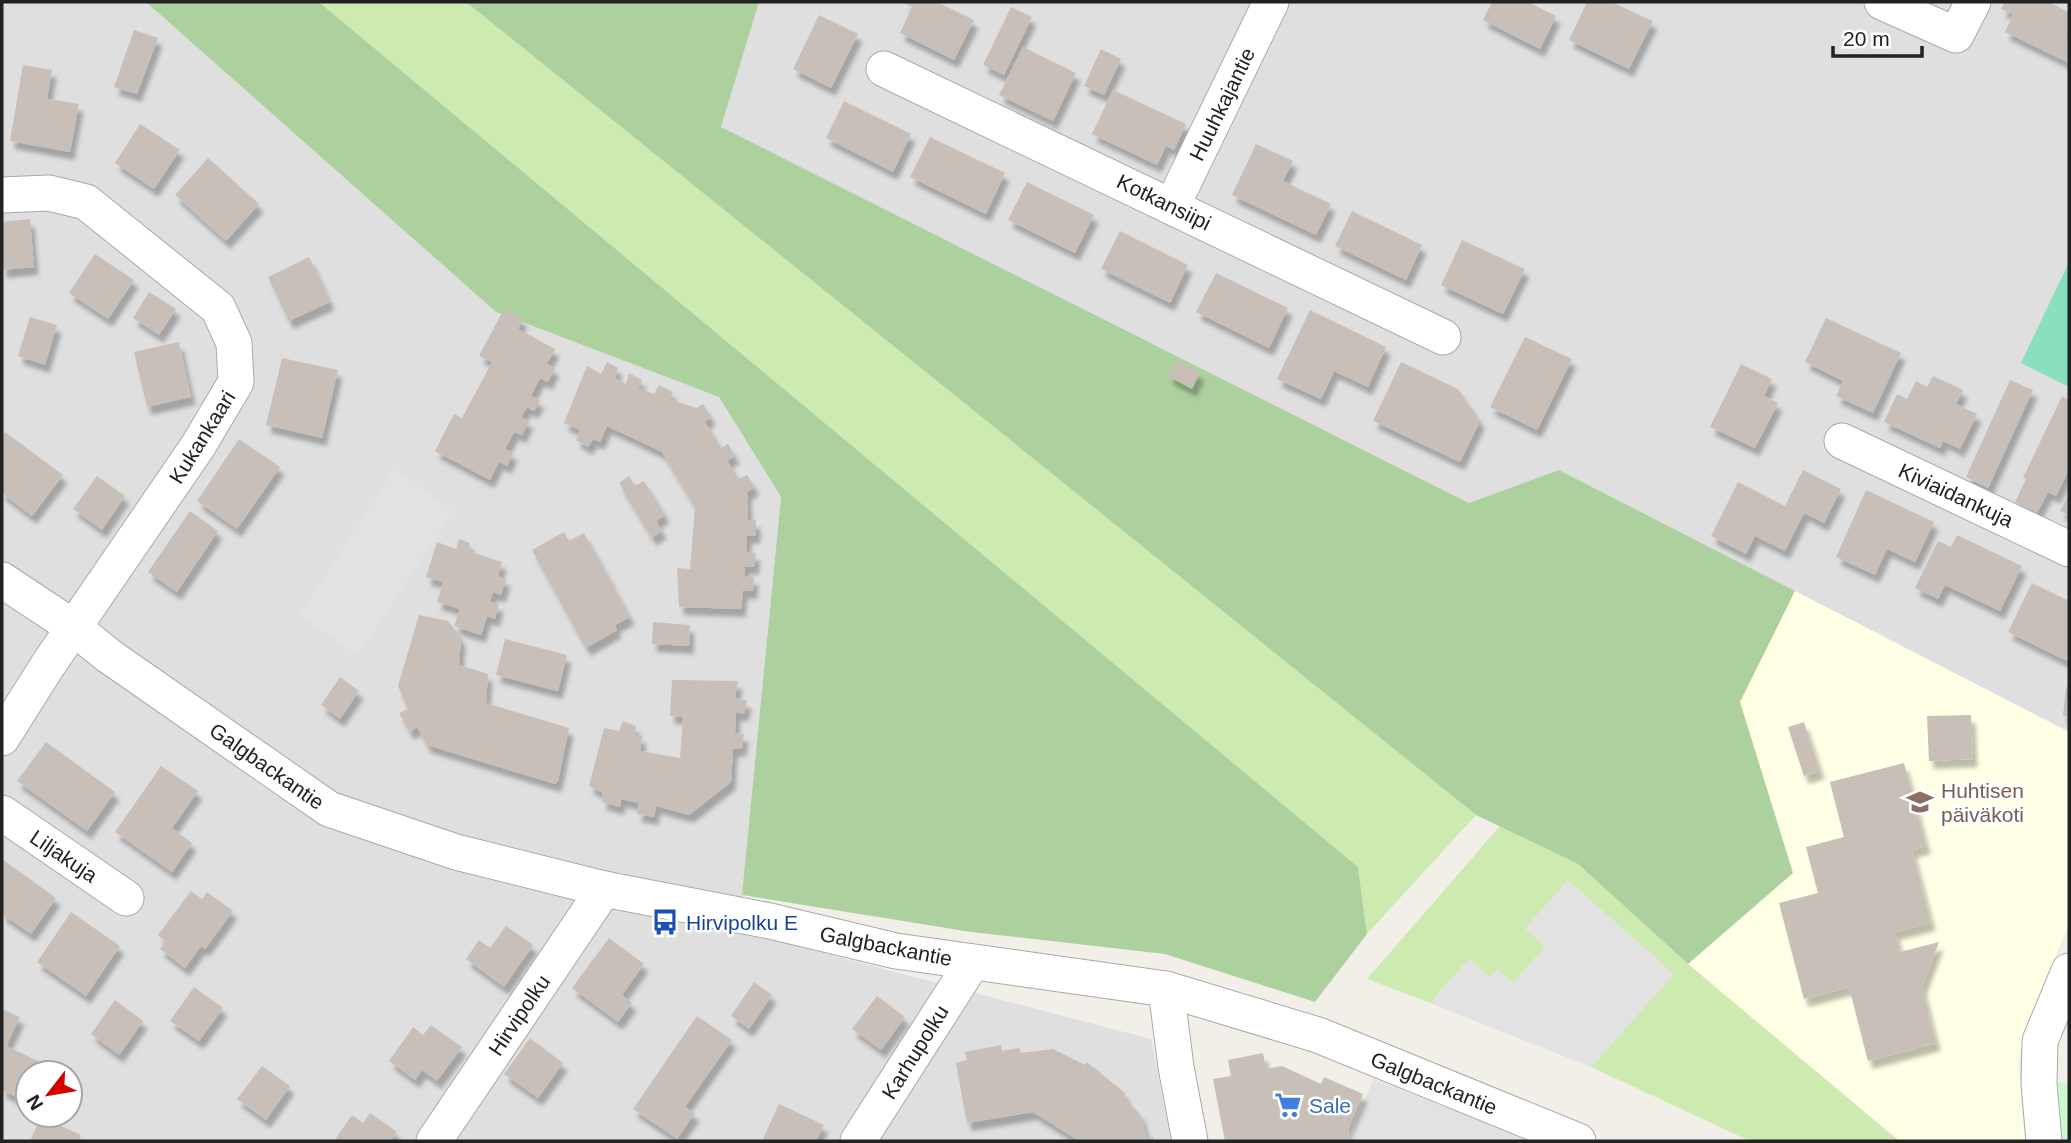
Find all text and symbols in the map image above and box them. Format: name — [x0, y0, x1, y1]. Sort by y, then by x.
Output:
scale bar — [1833, 14, 1922, 58]
text: 20 m — [1843, 27, 1890, 50]
street label: Huuhkajantie — [1185, 44, 1259, 164]
street label: Kotkansiipi — [1113, 169, 1215, 235]
street label: Kukankaari — [164, 386, 240, 488]
street label: Kiviaidankuja — [1895, 458, 2017, 532]
street label: Galgbackantie — [205, 718, 329, 814]
place label: Huhtisen päiväkoti — [1941, 779, 2024, 826]
school or university icon: Huhtisen päiväkoti — [1905, 787, 1935, 817]
street label: Liljakuja — [26, 825, 102, 887]
bus stop icon: Hirvipolku E — [650, 907, 680, 937]
place label: Hirvipolku E — [686, 911, 798, 934]
street label: Galgbackantie — [818, 922, 954, 970]
street label: Hirvipolku — [484, 970, 554, 1060]
street label: Karhupolku — [877, 1001, 953, 1103]
street label: Galgbackantie — [1367, 1047, 1501, 1119]
north arrow — [14, 1059, 84, 1129]
supermarket icon: Sale — [1273, 1090, 1303, 1120]
text: N — [22, 1091, 47, 1114]
place label: Sale — [1309, 1094, 1351, 1117]

